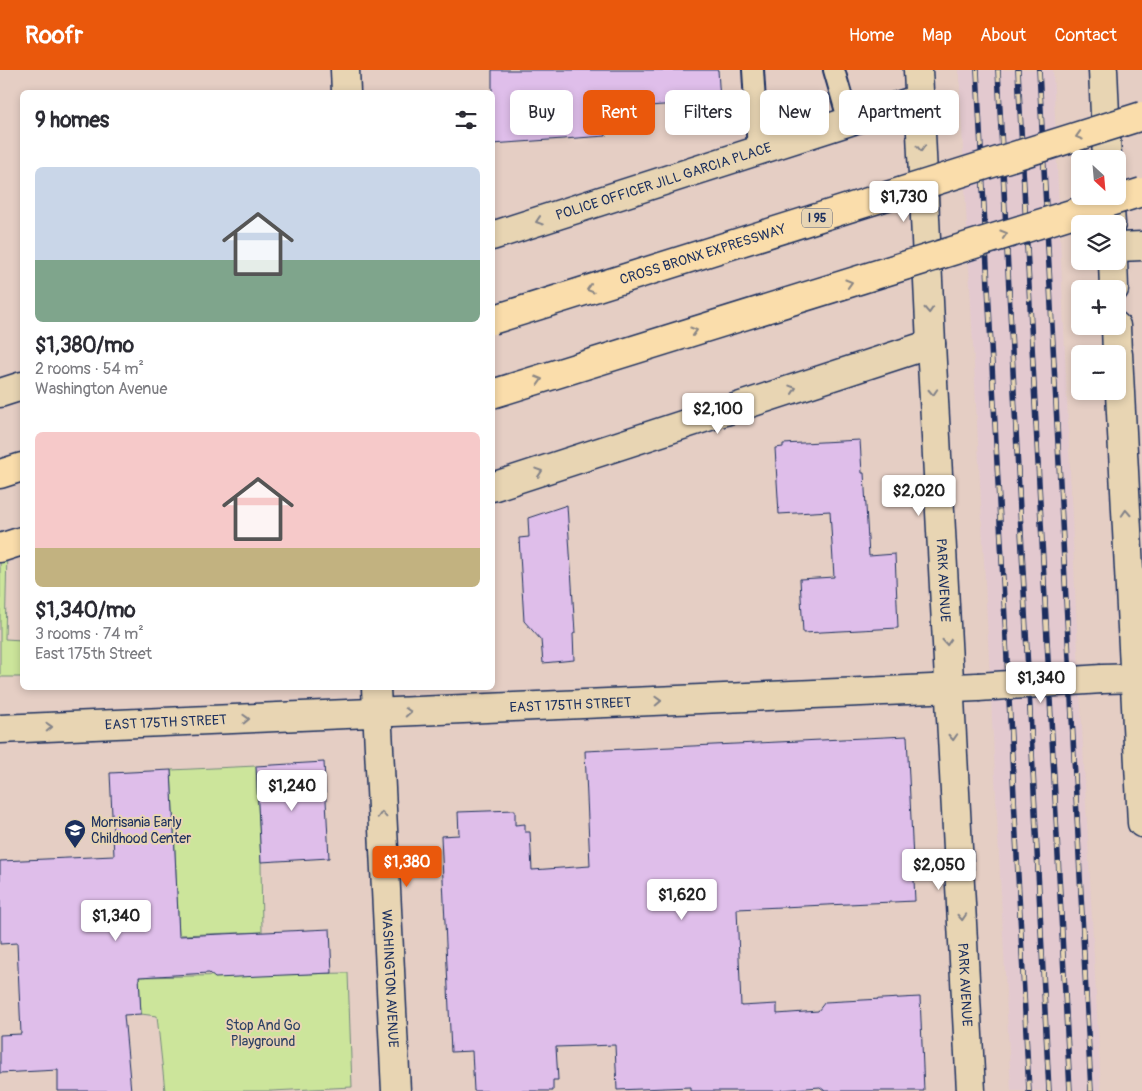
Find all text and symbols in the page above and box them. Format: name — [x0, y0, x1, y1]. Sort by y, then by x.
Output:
text: Roofr — [25, 21, 83, 50]
text: Home — [849, 24, 894, 47]
text: Map — [922, 24, 952, 47]
text: About — [980, 24, 1026, 47]
text: Contact — [1054, 24, 1117, 47]
chip: Buy — [510, 90, 573, 135]
chip: Rent — [583, 90, 655, 135]
chip: Filters — [665, 90, 750, 135]
chip: New — [760, 90, 829, 135]
chip: Apartment — [839, 90, 959, 135]
icon: filters — [452, 106, 480, 134]
text: 9 homes — [35, 107, 109, 134]
one-way arrow — [1075, 131, 1083, 141]
street label: POLICE OFFICER JILL GARCIA PLACE — [553, 138, 773, 224]
one-way arrow — [916, 144, 927, 152]
north arrow — [1071, 150, 1126, 205]
map controls — [1071, 150, 1126, 400]
pin: $1,730 — [863, 180, 945, 223]
text: $1,730 — [880, 187, 928, 207]
icon: home — [213, 199, 303, 289]
road number: I 95 — [802, 208, 832, 228]
one-way arrow — [536, 215, 544, 225]
button: layers — [1071, 215, 1126, 270]
street label: CROSS BRONX EXPRESSWAY — [618, 220, 788, 288]
one-way arrow — [1000, 230, 1008, 240]
one-way arrow — [845, 278, 853, 288]
button: + — [1071, 280, 1126, 335]
one-way arrow — [586, 284, 594, 294]
one-way arrow — [924, 307, 935, 315]
one-way arrow — [690, 327, 698, 337]
text: $1,380/mo — [35, 332, 134, 359]
button: − — [1071, 345, 1126, 400]
text: 2 rooms · 54 m² — [35, 359, 144, 379]
one-way arrow — [534, 375, 543, 385]
text: Washington Avenue — [35, 379, 167, 399]
one-way arrow — [788, 384, 797, 394]
one-way arrow — [928, 389, 939, 397]
pin: $2,100 — [677, 392, 759, 435]
text: $2,100 — [693, 399, 743, 419]
icon: home — [213, 464, 303, 554]
one-way arrow — [534, 467, 543, 477]
pin: $2,020 — [878, 474, 960, 517]
text: $2,020 — [893, 481, 945, 501]
one-way arrow — [1120, 508, 1131, 516]
street label: PARK AVENUE — [933, 538, 954, 623]
text: $1,340/mo — [35, 597, 136, 624]
text: 3 rooms · 74 m² — [35, 624, 144, 644]
one-way arrow — [941, 638, 952, 646]
text: East 175th Street — [35, 644, 152, 664]
pin: $1,340 — [1000, 662, 1082, 704]
text: $1,340 — [1017, 668, 1065, 688]
street label: EAST 175TH STREET — [509, 693, 632, 716]
one-way arrow — [654, 696, 662, 707]
one-way arrow — [405, 706, 413, 717]
street label: EAST 175TH STREET — [105, 711, 227, 733]
one-way arrow — [242, 713, 250, 724]
one-way arrow — [45, 722, 53, 733]
one-way arrow — [947, 733, 958, 741]
pin: $1,240 — [251, 770, 333, 812]
text: $1,240 — [268, 776, 316, 796]
one-way arrow — [377, 811, 388, 819]
place label: Morrisania Early Childhood Center — [91, 814, 191, 847]
school or university icon: Morrisania Early Childhood Center — [63, 818, 87, 849]
pin: $1,380 — [366, 846, 448, 888]
pin: $2,050 — [898, 848, 980, 891]
text: $1,380 — [384, 852, 430, 872]
text: $2,050 — [913, 855, 965, 875]
pin: $1,620 — [641, 878, 723, 921]
text: $1,620 — [658, 885, 706, 905]
pin: $1,340 — [75, 900, 157, 942]
text: $1,340 — [92, 906, 140, 926]
street label: WASHINGTON AVENUE — [379, 909, 402, 1048]
one-way arrow — [957, 913, 968, 921]
street label: PARK AVENUE — [955, 942, 976, 1027]
park label: Stop And Go Playground — [226, 1017, 301, 1050]

